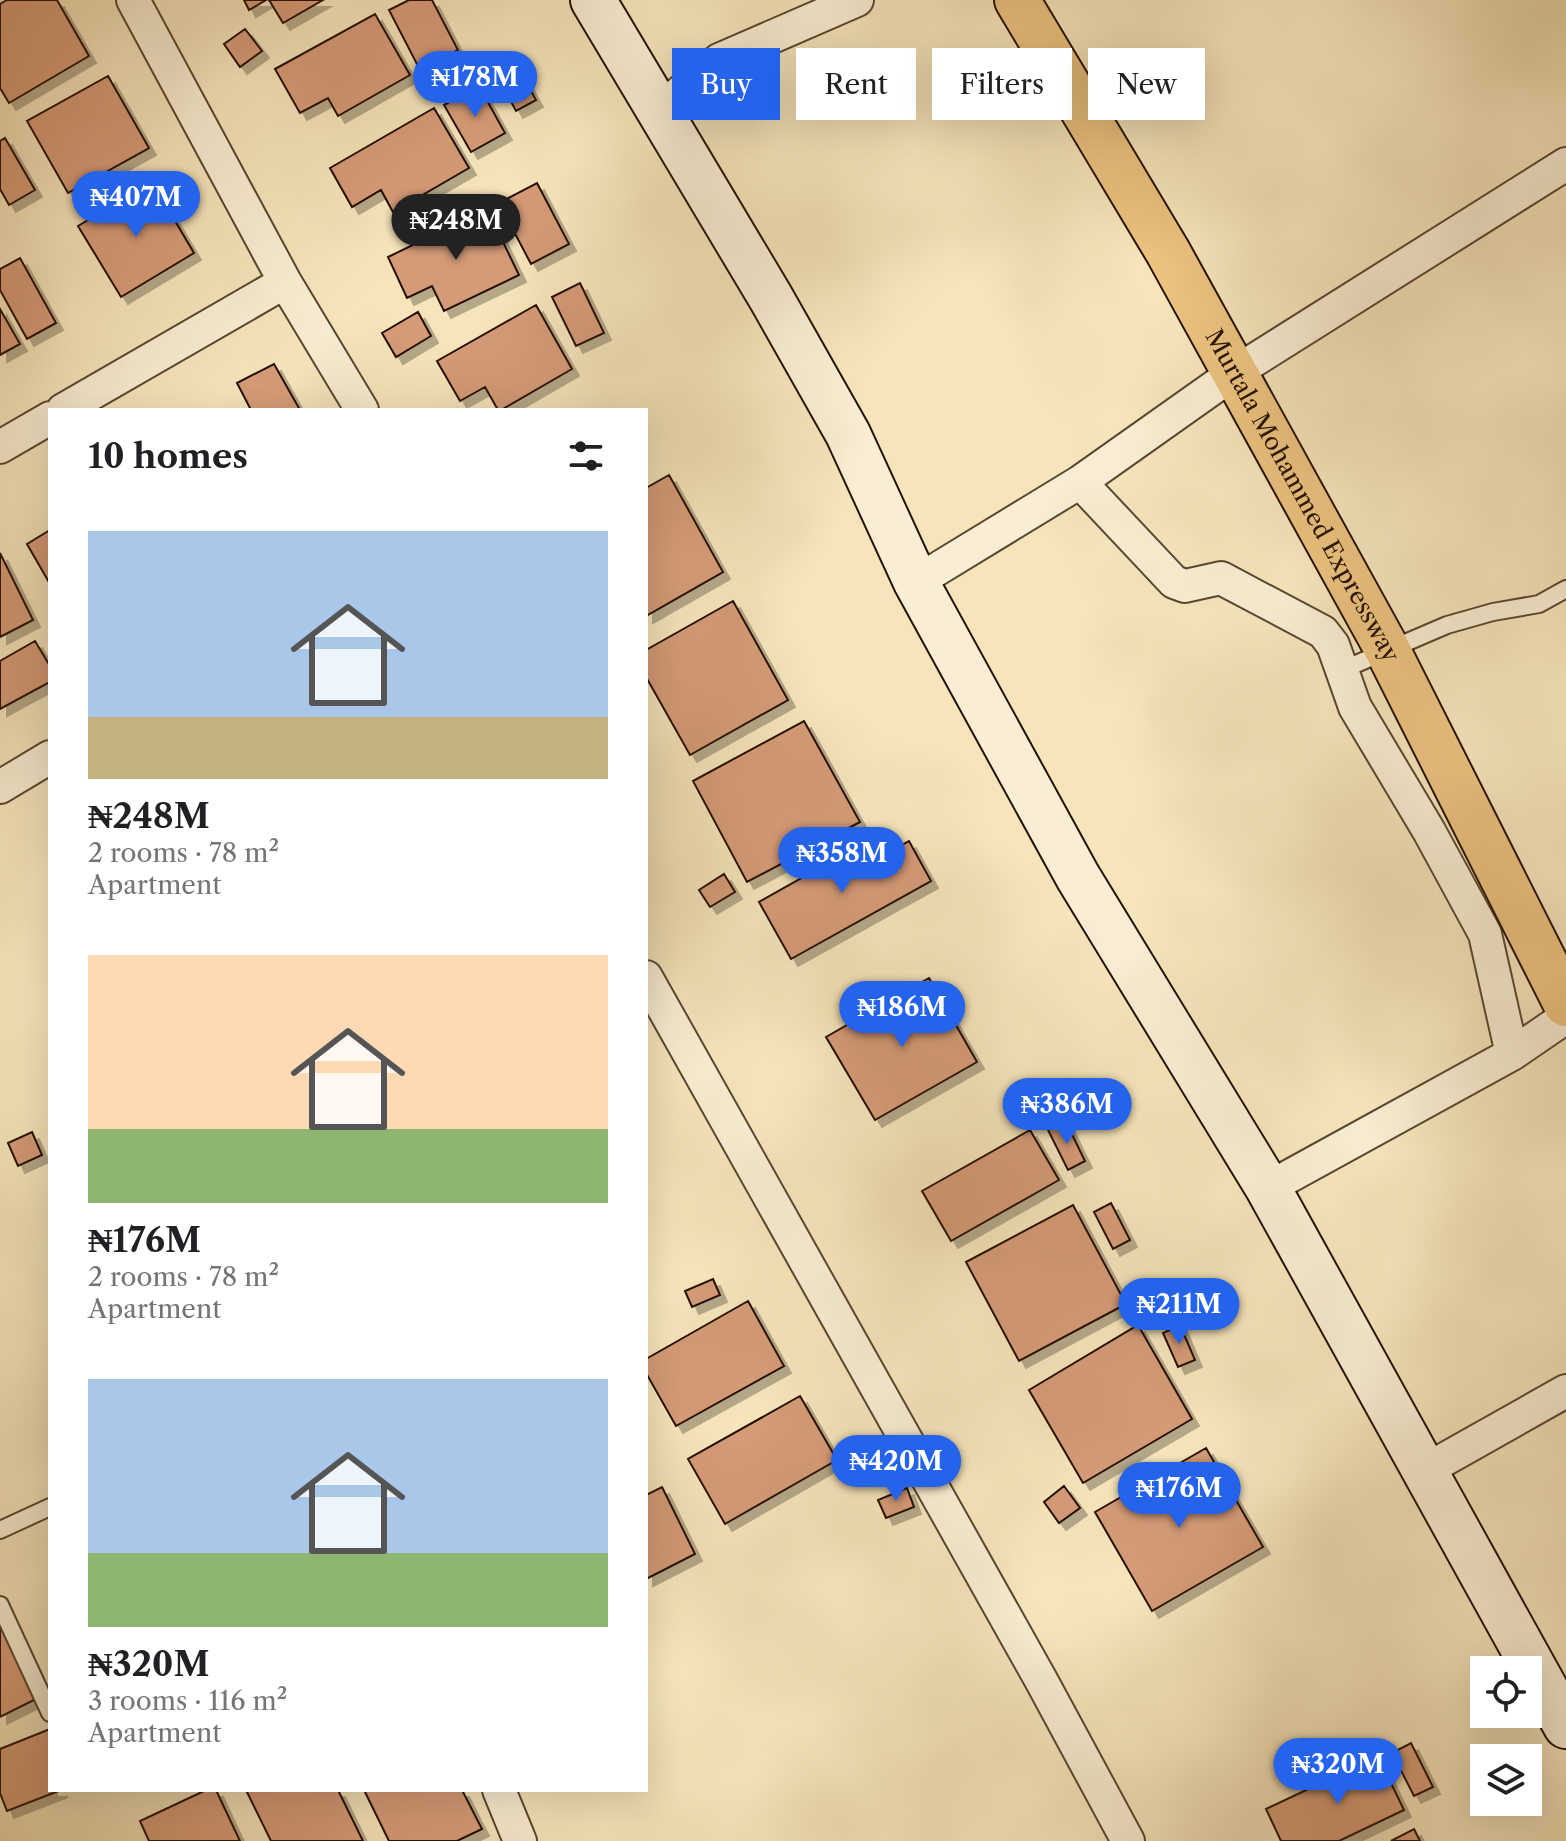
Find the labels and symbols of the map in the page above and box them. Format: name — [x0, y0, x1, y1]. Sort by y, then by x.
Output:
pin: ₦178M — [419, 51, 531, 119]
pin: ₦407M — [80, 171, 192, 239]
pin: ₦248M — [400, 194, 512, 262]
street label: Murtala Mohammed Expressway — [1200, 324, 1406, 667]
pin: ₦358M — [786, 827, 898, 895]
pin: ₦186M — [846, 981, 958, 1049]
pin: ₦386M — [1011, 1078, 1123, 1146]
pin: ₦211M — [1123, 1278, 1235, 1346]
pin: ₦420M — [840, 1435, 952, 1503]
pin: ₦176M — [1123, 1462, 1235, 1530]
pin: ₦320M — [1282, 1738, 1394, 1806]

